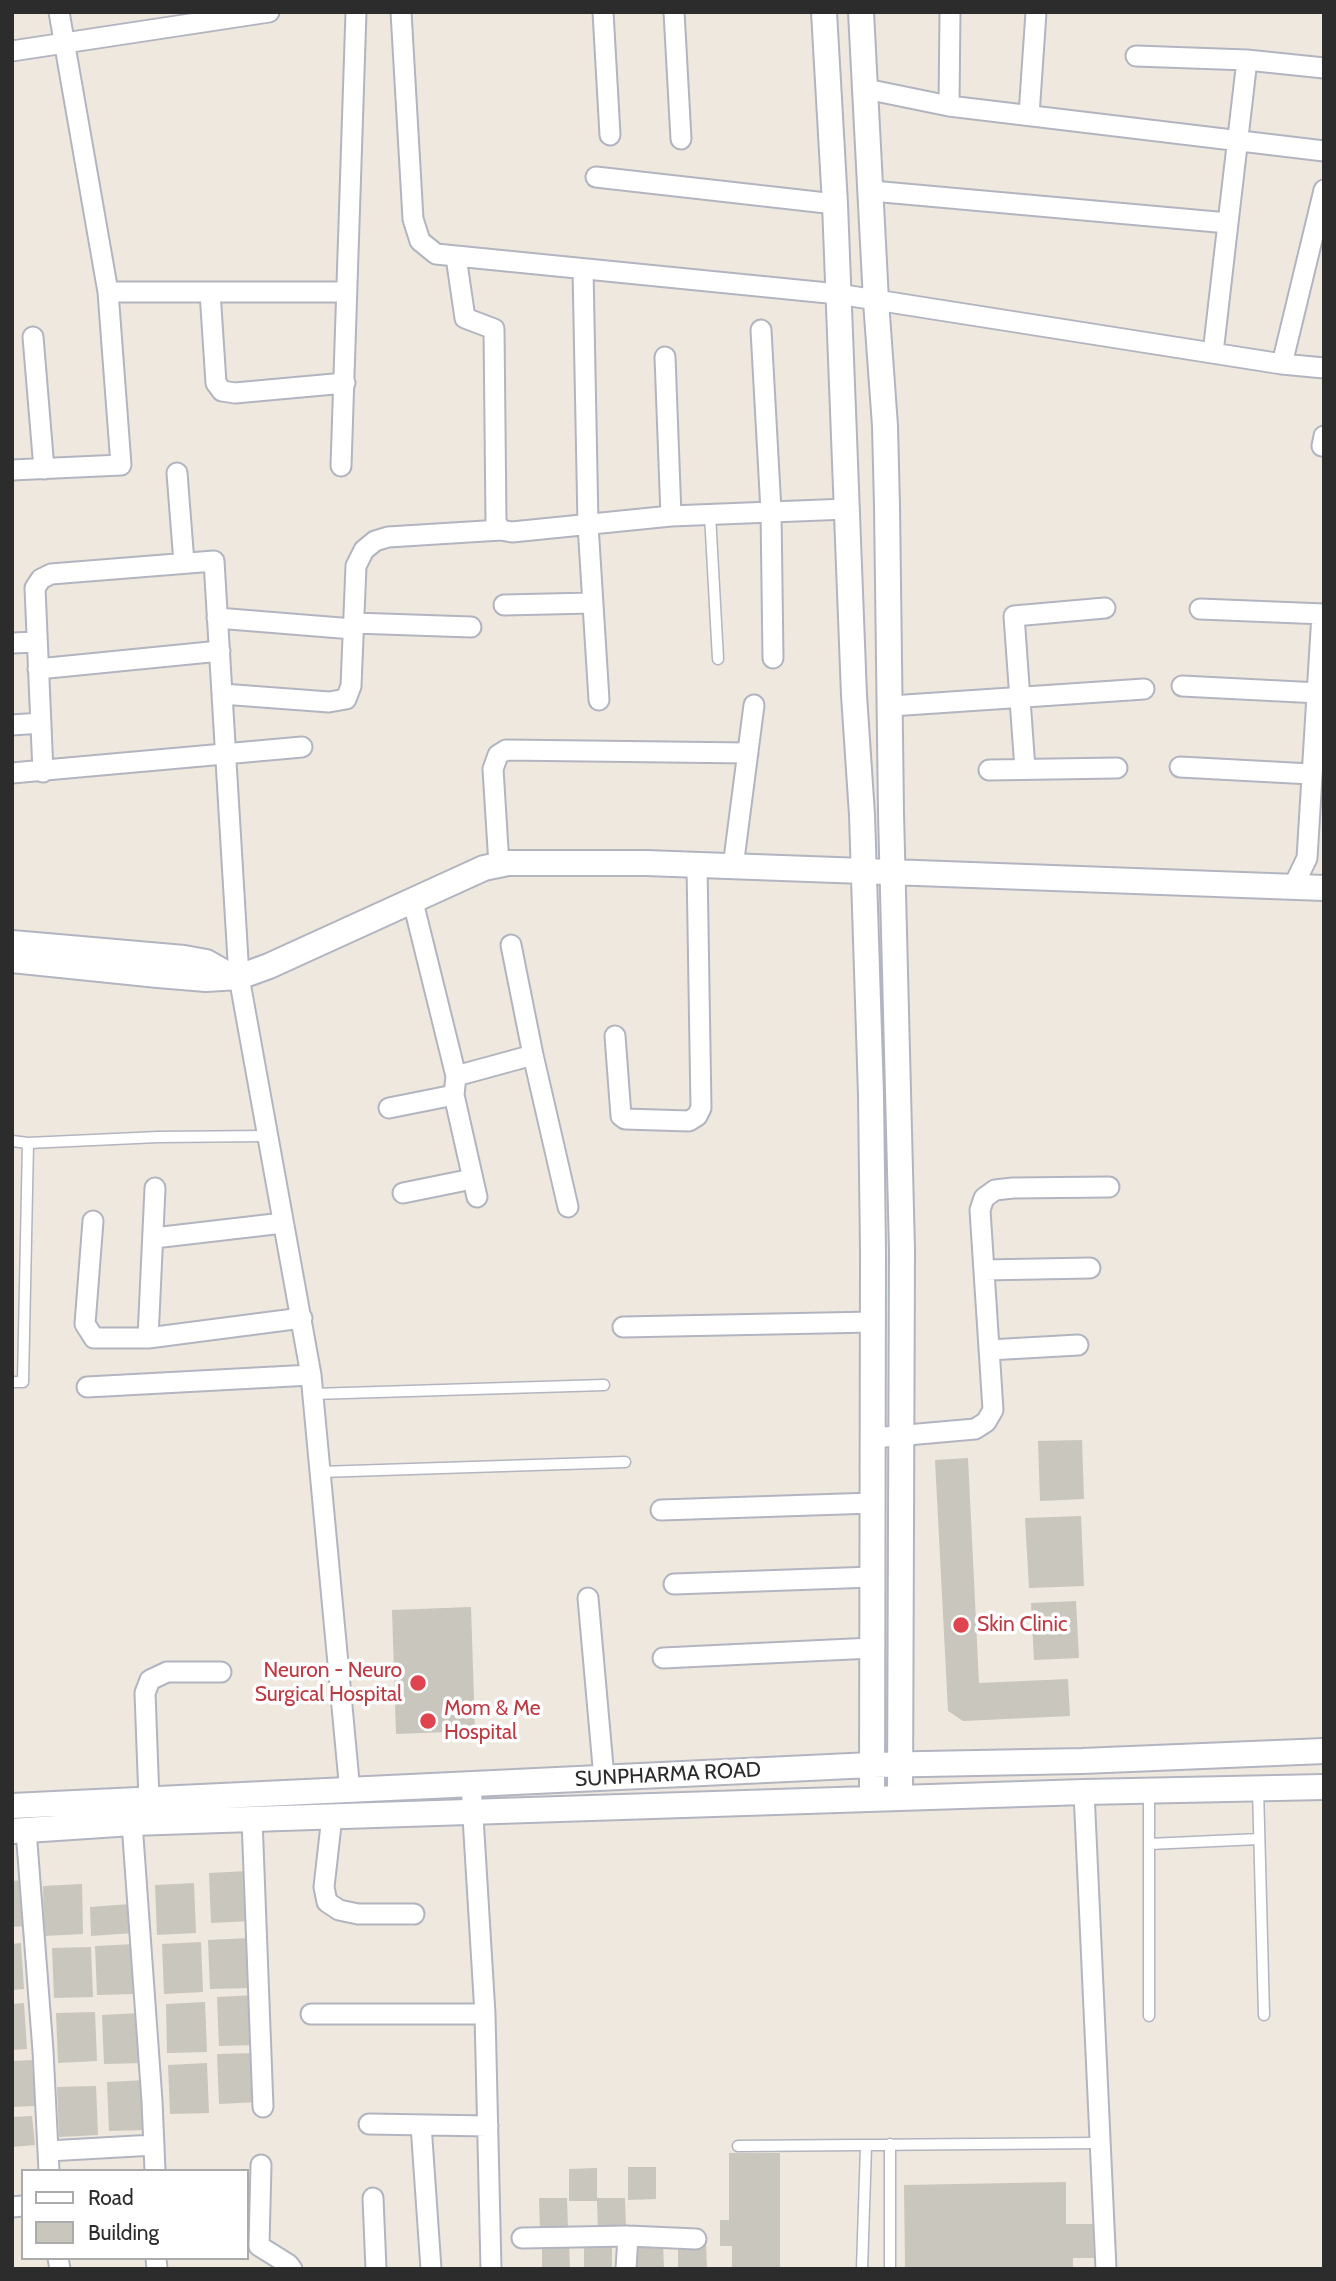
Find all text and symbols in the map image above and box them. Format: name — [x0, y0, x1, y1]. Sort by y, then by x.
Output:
place label: Skin Clinic — [977, 1612, 1068, 1638]
marker: Skin Clinic — [951, 1615, 971, 1635]
place label: Neuron - Neuro Surgical Hospital — [255, 1658, 402, 1708]
marker: Neuron - Neuro Surgical Hospital — [408, 1673, 428, 1693]
place label: Mom & Me Hospital — [444, 1696, 541, 1746]
marker: Mom & Me Hospital — [418, 1711, 438, 1731]
street label: SUNPHARMA ROAD — [574, 1758, 762, 1792]
legend — [21, 2169, 248, 2260]
text: Road — [88, 2185, 134, 2210]
text: Building — [88, 2220, 159, 2245]

